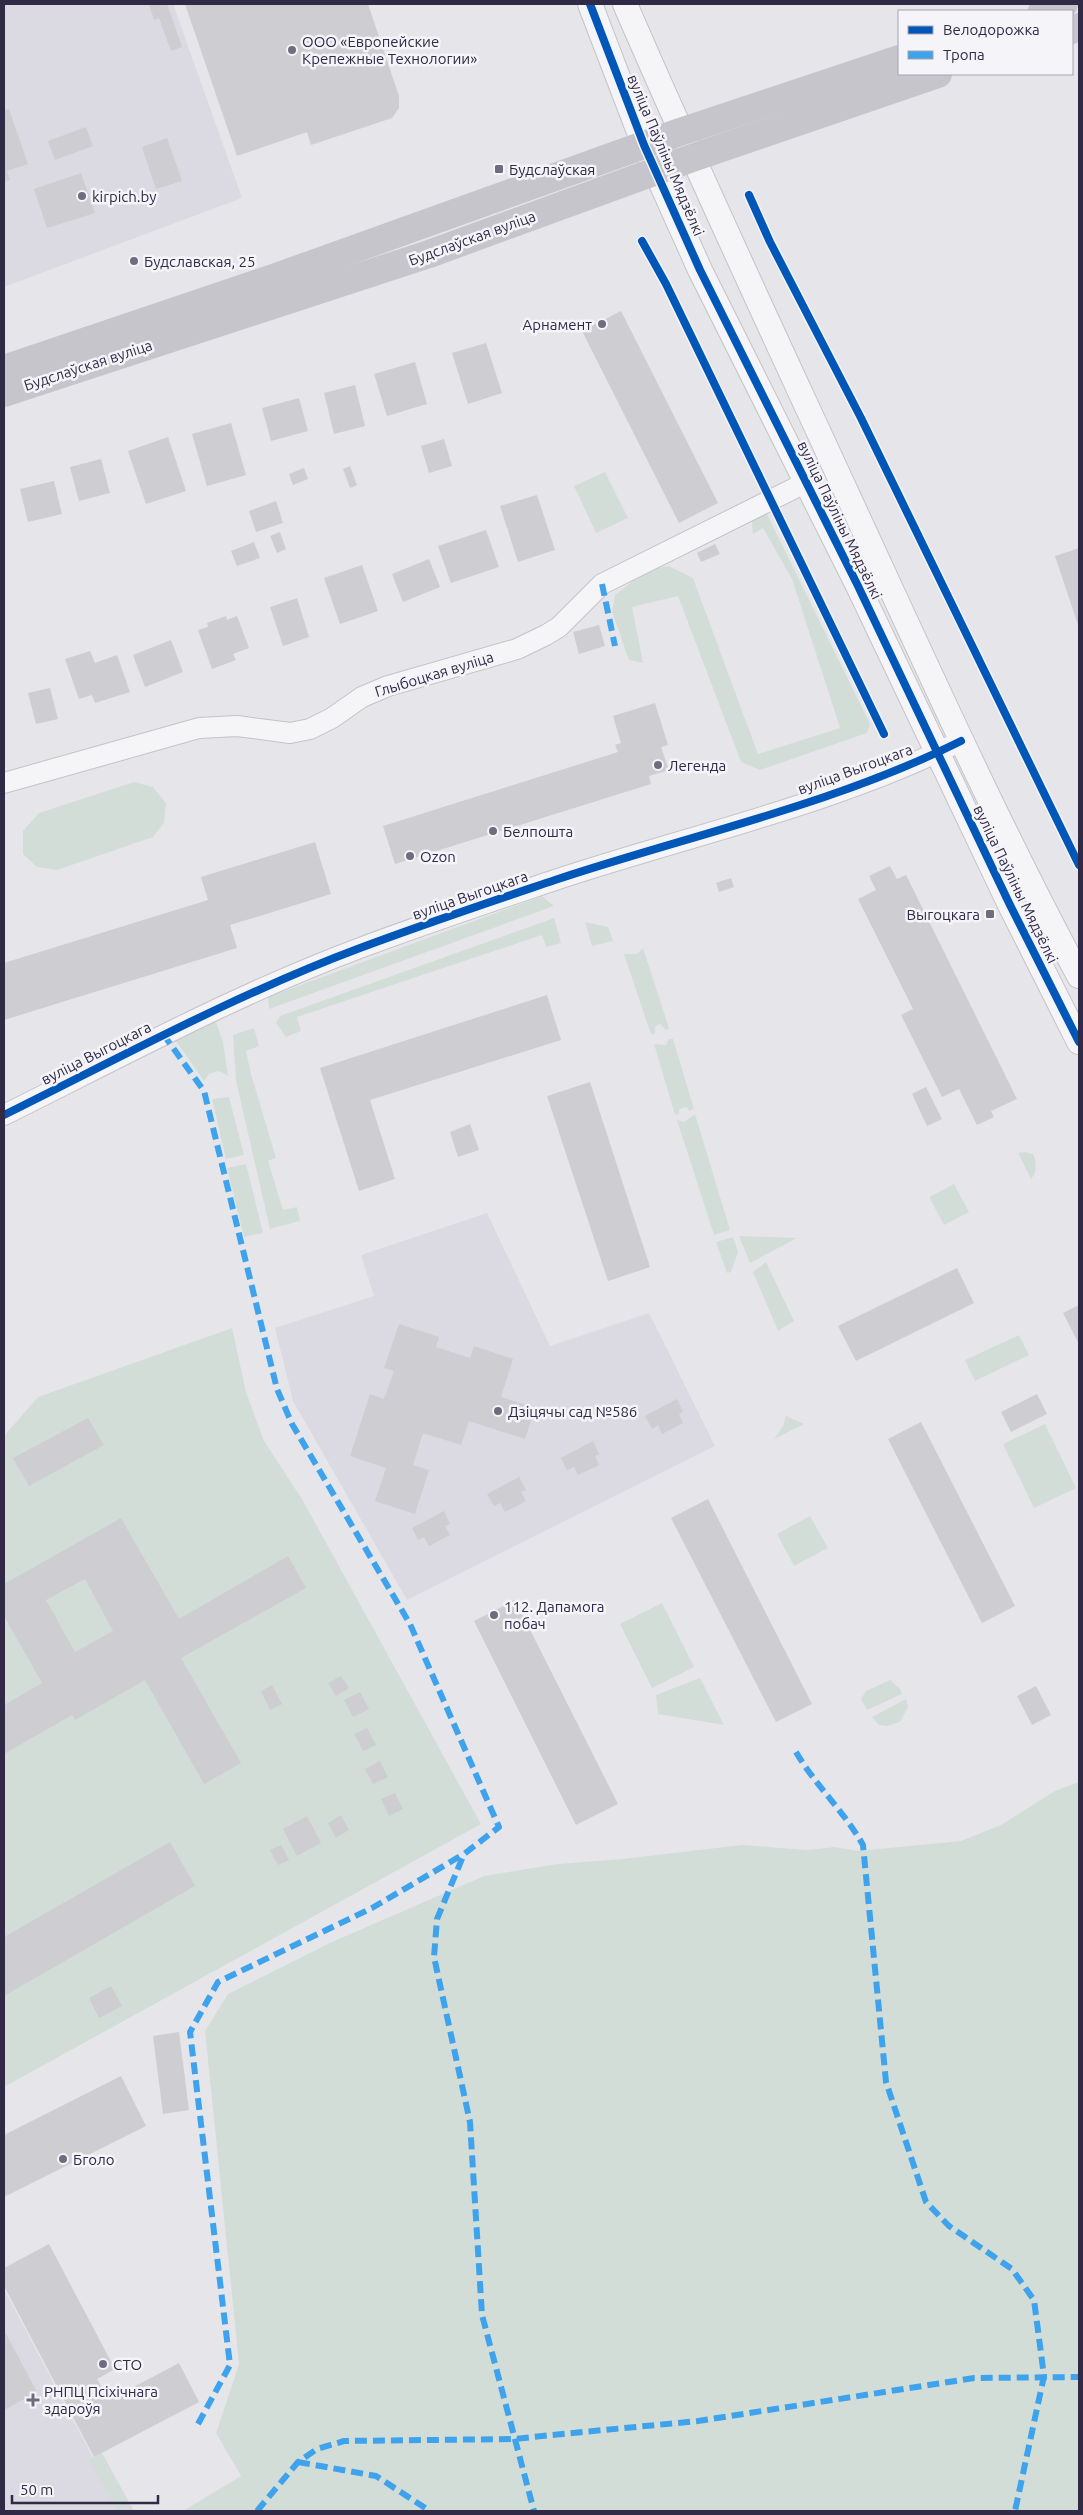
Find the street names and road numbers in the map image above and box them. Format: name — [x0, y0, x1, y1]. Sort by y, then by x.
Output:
street label: вуліца Паўліны Мядзёлкі — [624, 72, 708, 238]
street label: Будслаўская вуліца — [406, 207, 538, 269]
street label: Будслаўская вуліца — [22, 336, 154, 394]
street label: вуліца Паўліны Мядзёлкі — [794, 438, 886, 602]
street label: Глыбоцкая вуліца — [373, 648, 495, 700]
street label: вуліца Выгоцкага — [795, 740, 915, 798]
street label: вуліца Паўліны Мядзёлкі — [970, 802, 1062, 966]
street label: вуліца Выгоцкага — [410, 867, 530, 923]
street label: вуліца Выгоцкага — [38, 1018, 154, 1088]

